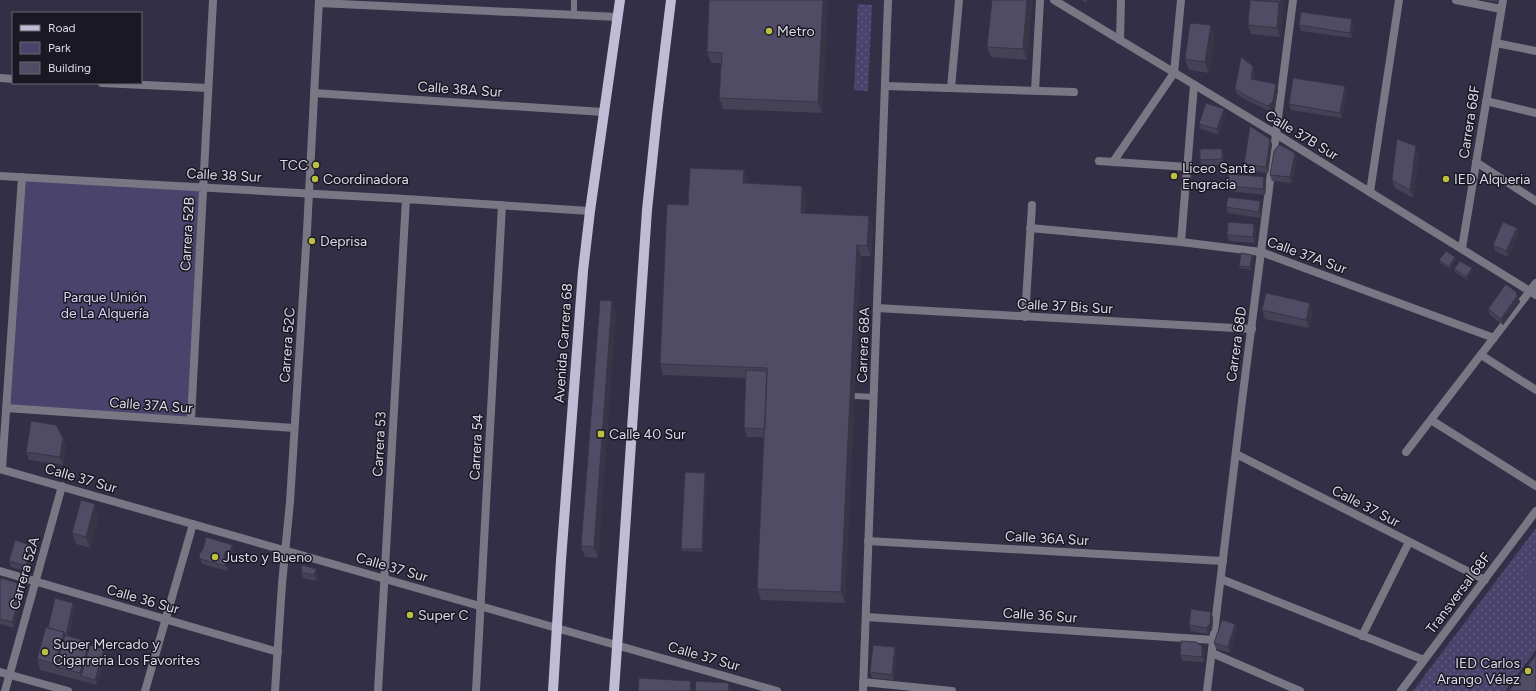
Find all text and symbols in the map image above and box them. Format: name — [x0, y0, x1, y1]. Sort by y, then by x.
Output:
legend — [12, 12, 142, 84]
text: Road — [48, 21, 76, 35]
place label: Metro — [777, 23, 815, 40]
marker: Metro — [764, 26, 774, 36]
text: Park — [48, 41, 71, 55]
text: Building — [48, 61, 91, 75]
street label: Calle 38A Sur — [417, 78, 503, 101]
street label: Carrera 68F — [1455, 84, 1484, 160]
street label: Calle 37B Sur — [1262, 107, 1342, 164]
place label: TCC — [280, 157, 308, 174]
marker: TCC — [311, 160, 321, 170]
place label: Liceo Santa Engracia — [1182, 160, 1255, 193]
street label: Calle 38 Sur — [186, 165, 262, 186]
place label: Coordinadora — [323, 171, 409, 188]
marker: Liceo Santa Engracia — [1169, 171, 1179, 181]
place label: IED Alqueria — [1454, 171, 1530, 188]
marker: Coordinadora — [310, 174, 320, 184]
marker: IED Alqueria — [1441, 174, 1451, 184]
street label: Carrera 52B — [177, 197, 198, 271]
place label: Deprisa — [320, 233, 367, 250]
street label: Calle 37A Sur — [1265, 233, 1349, 278]
marker: Deprisa — [307, 236, 317, 246]
street label: Avenida Carrera 68 — [551, 283, 576, 404]
park label: Parque Unión de La Alquería — [61, 289, 149, 322]
street label: Calle 37 Bis Sur — [1017, 295, 1114, 318]
street label: Carrera 68D — [1223, 305, 1250, 383]
street label: Carrera 68A — [854, 306, 873, 383]
street label: Carrera 52C — [276, 307, 299, 383]
street label: Calle 37A Sur — [109, 394, 194, 417]
street label: Carrera 53 — [369, 411, 390, 477]
street label: Carrera 54 — [466, 413, 487, 481]
place label: Calle 40 Sur — [609, 426, 686, 443]
marker: Calle 40 Sur — [596, 429, 606, 439]
street label: Calle 37 Sur — [43, 460, 119, 497]
street label: Calle 37 Sur — [1329, 482, 1403, 531]
street label: Calle 36A Sur — [1005, 528, 1090, 549]
street label: Carrera 52A — [6, 534, 43, 612]
place label: Justo y Bueno — [223, 549, 312, 566]
street label: Calle 37 Sur — [354, 549, 430, 586]
street label: Transversal 68F — [1422, 549, 1495, 637]
marker: Justo y Bueno — [210, 552, 220, 562]
street label: Calle 36 Sur — [105, 581, 181, 618]
street label: Calle 36 Sur — [1002, 604, 1078, 627]
place label: Super C — [418, 607, 469, 624]
marker: Super C — [405, 610, 415, 620]
place label: Super Mercado y Cigarreria Los Favorites — [53, 636, 200, 669]
street label: Calle 37 Sur — [666, 638, 742, 675]
marker: Super Mercado y Cigarreria Los Favorites — [40, 647, 50, 657]
place label: IED Carlos Arango Vélez — [1437, 655, 1520, 688]
marker: IED Carlos Arango Vélez — [1523, 666, 1533, 676]

